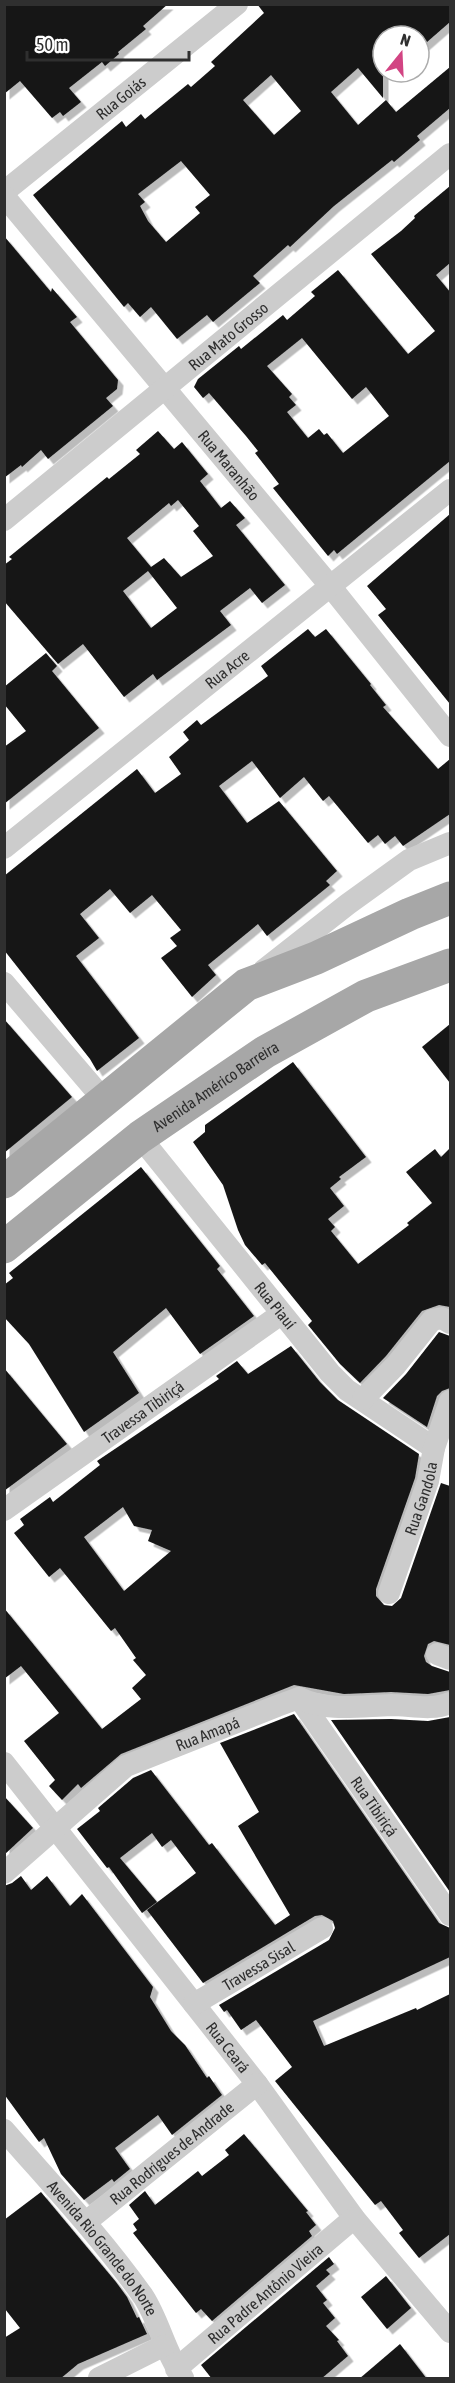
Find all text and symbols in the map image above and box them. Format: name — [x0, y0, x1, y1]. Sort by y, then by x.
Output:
scale bar — [27, 24, 189, 62]
north arrow — [371, 24, 431, 84]
text: N — [398, 30, 413, 50]
text: 50 m — [36, 34, 68, 55]
street label: Rua Goiás — [92, 72, 149, 123]
street label: Rua Mato Grosso — [185, 298, 272, 374]
street label: Rua Maranhão — [195, 427, 264, 504]
street label: Rua Acre — [201, 646, 253, 692]
street label: Avenida Américo Barreira — [149, 1037, 282, 1135]
street label: Rua Piauí — [251, 1278, 300, 1333]
street label: Travessa Tibiriçá — [98, 1377, 187, 1447]
street label: Rua Gandola — [401, 1460, 440, 1537]
street label: Rua Amapá — [173, 1713, 242, 1754]
street label: Rua Tibiriçá — [347, 1773, 401, 1840]
street label: Travessa Sisal — [219, 1937, 298, 1994]
street label: Rua Ceará — [203, 2018, 253, 2076]
street label: Rua Rodrigues de Andrade — [106, 2098, 237, 2208]
street label: Avenida Rio Grande do Norte — [44, 2177, 161, 2318]
street label: Rua Padre Antônio Vieira — [204, 2239, 326, 2347]

